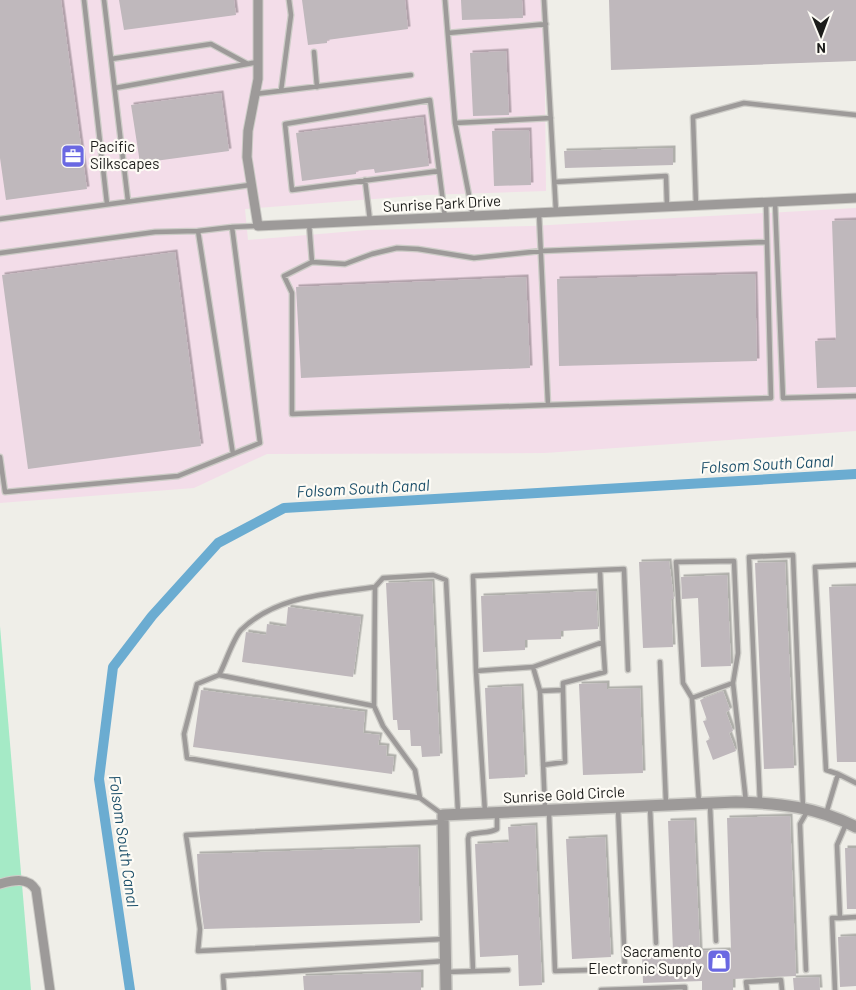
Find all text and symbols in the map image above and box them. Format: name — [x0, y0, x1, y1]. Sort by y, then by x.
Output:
north arrow — [796, 10, 846, 60]
text: N — [816, 40, 826, 57]
place label: Pacific Silkscapes — [90, 137, 159, 172]
office icon: Pacific Silkscapes — [60, 143, 86, 169]
street label: Sunrise Park Drive — [382, 191, 501, 215]
water label: Folsom South Canal — [700, 451, 834, 476]
water label: Folsom South Canal — [296, 475, 430, 500]
water label: Folsom South Canal — [106, 774, 143, 909]
street label: Sunrise Gold Circle — [503, 782, 625, 806]
place label: Sacramento Electronic Supply — [588, 942, 702, 977]
shop icon: Sacramento Electronic Supply — [706, 948, 732, 974]

